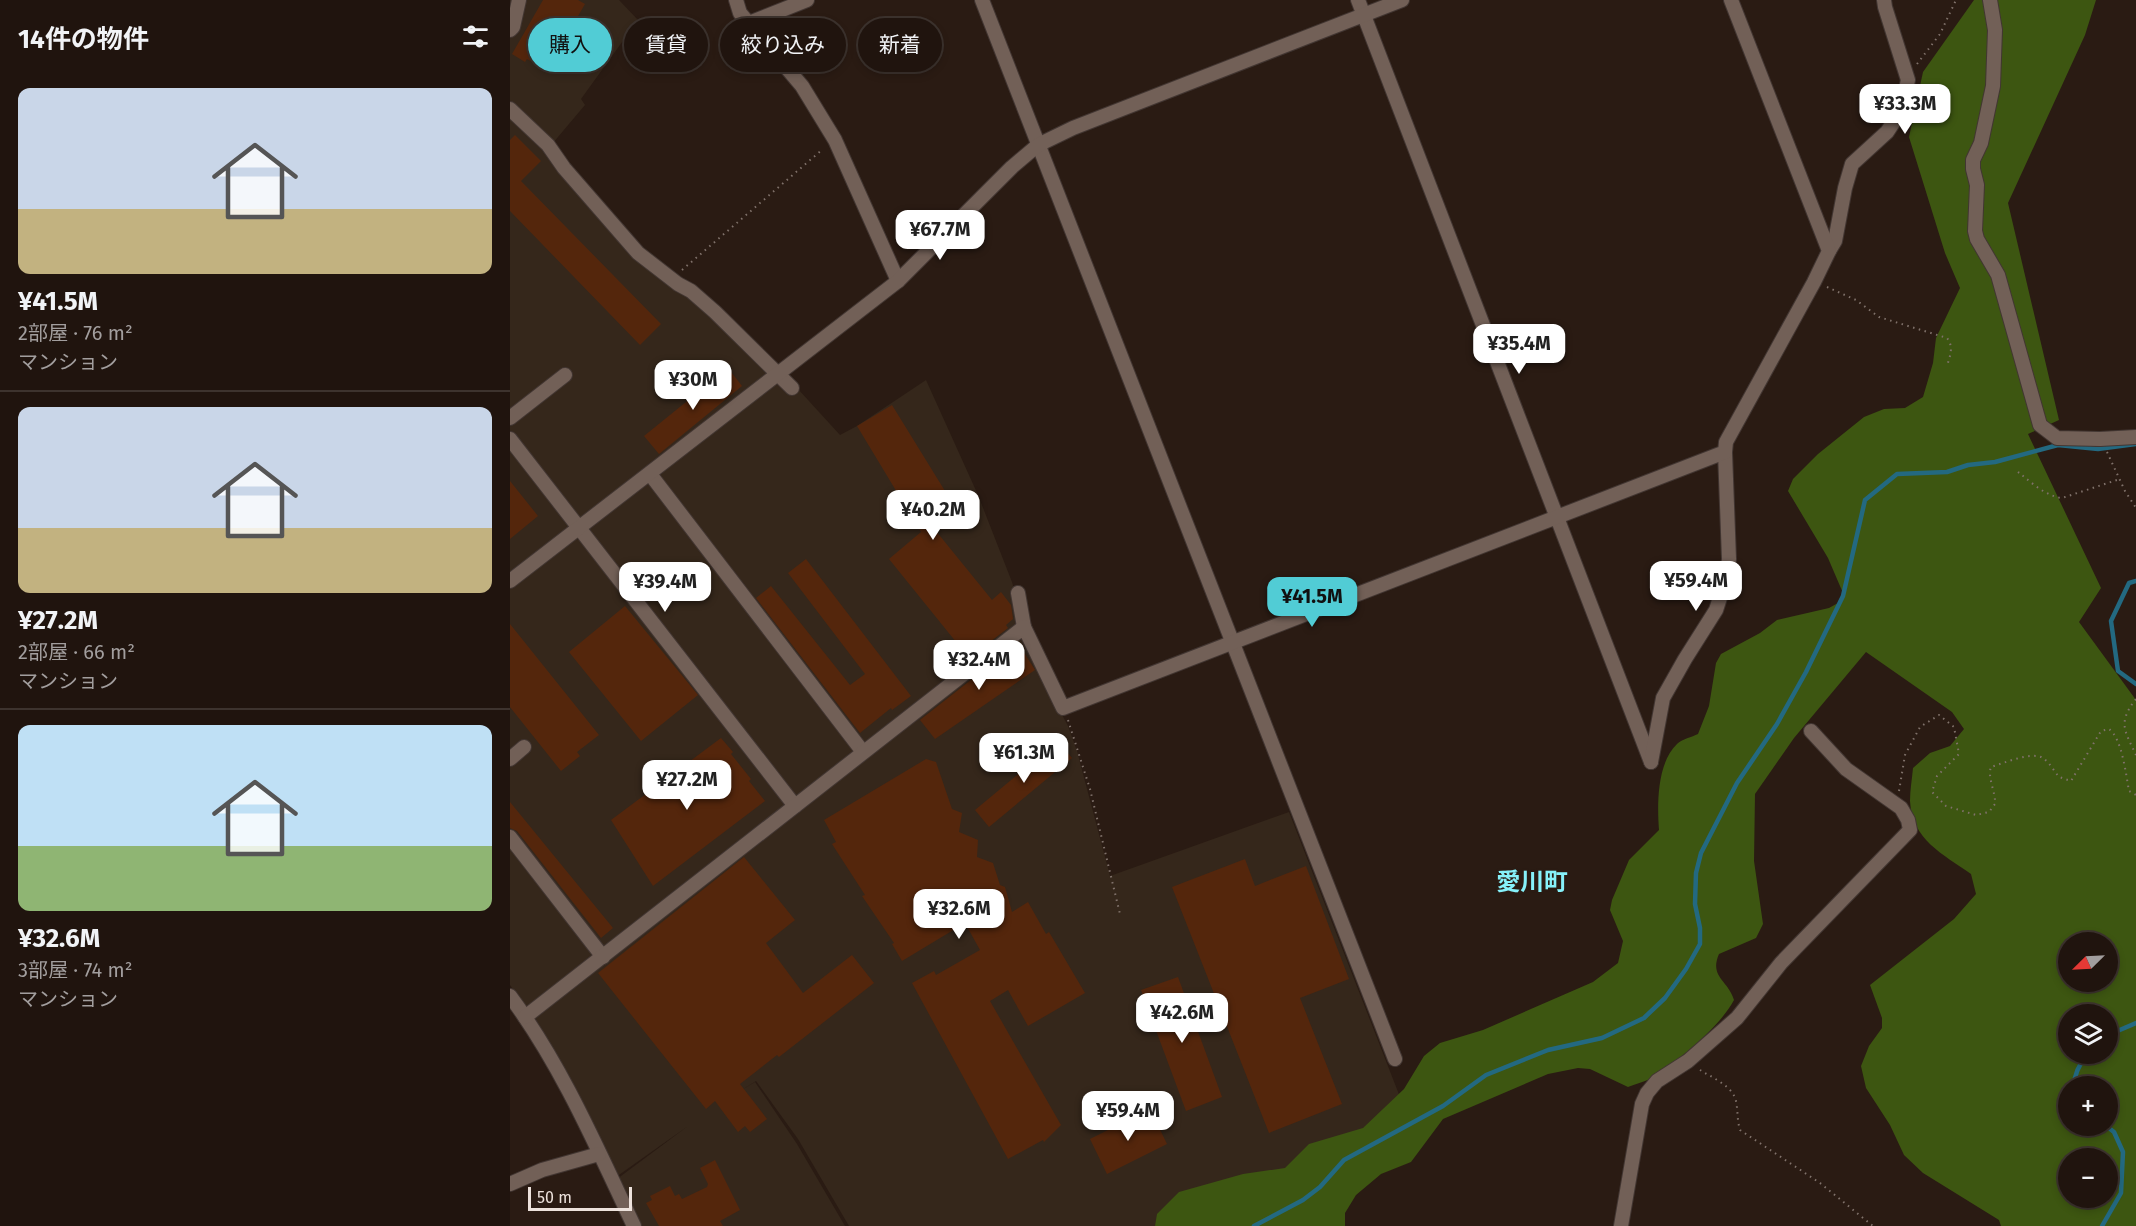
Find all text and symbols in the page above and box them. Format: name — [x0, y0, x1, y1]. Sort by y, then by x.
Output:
chip: 購入 — [528, 18, 612, 72]
chip: 賃貸 — [624, 18, 708, 72]
chip: 絞り込み — [720, 18, 846, 72]
chip: 新着 — [858, 18, 942, 72]
icon: filters — [459, 20, 492, 53]
text: 14件の物件 — [18, 24, 149, 55]
pin: ¥33.3M — [1856, 84, 1954, 135]
text: ¥33.3M — [1873, 91, 1937, 115]
icon: home — [201, 127, 309, 235]
pin: ¥67.7M — [891, 210, 989, 261]
text: ¥67.7M — [910, 217, 970, 241]
text: ¥41.5M — [18, 286, 98, 317]
text: 2部屋 · 76 m² — [18, 321, 133, 345]
pin: ¥35.4M — [1470, 324, 1568, 375]
text: ¥35.4M — [1487, 331, 1551, 355]
text: マンション — [18, 350, 118, 374]
pin: ¥30M — [657, 360, 729, 411]
text: ¥30M — [669, 367, 717, 391]
icon: home — [201, 446, 309, 554]
pin: ¥40.2M — [884, 490, 982, 541]
text: ¥40.2M — [901, 497, 965, 521]
pin: ¥59.4M — [1647, 561, 1745, 612]
pin: ¥39.4M — [616, 562, 714, 613]
text: ¥59.4M — [1664, 568, 1728, 592]
text: ¥39.4M — [633, 569, 697, 593]
pin: ¥41.5M — [1263, 577, 1361, 628]
text: ¥41.5M — [1281, 584, 1343, 608]
text: ¥27.2M — [18, 605, 98, 636]
text: 2部屋 · 66 m² — [18, 640, 135, 664]
pin: ¥32.4M — [930, 640, 1028, 691]
text: ¥32.4M — [948, 647, 1010, 671]
text: マンション — [18, 669, 118, 693]
pin: ¥61.3M — [975, 733, 1073, 784]
text: ¥61.3M — [993, 740, 1055, 764]
pin: ¥27.2M — [638, 760, 736, 811]
icon: home — [201, 764, 309, 872]
text: ¥27.2M — [656, 767, 718, 791]
district label: 愛川町 — [1496, 868, 1568, 896]
pin: ¥32.6M — [910, 889, 1008, 940]
text: ¥32.6M — [927, 896, 991, 920]
text: ¥32.6M — [18, 923, 100, 954]
north arrow — [2058, 932, 2118, 992]
map controls — [2058, 932, 2118, 1208]
text: 3部屋 · 74 m² — [18, 958, 132, 982]
text: マンション — [18, 987, 118, 1011]
pin: ¥42.6M — [1133, 993, 1231, 1044]
text: ¥42.6M — [1150, 1000, 1214, 1024]
button: layers — [2058, 1004, 2118, 1064]
button: + — [2058, 1076, 2118, 1136]
pin: ¥59.4M — [1079, 1091, 1177, 1142]
text: ¥59.4M — [1096, 1098, 1160, 1122]
button: − — [2058, 1148, 2118, 1208]
scale bar — [528, 1184, 632, 1212]
text: 50 m — [537, 1188, 572, 1207]

